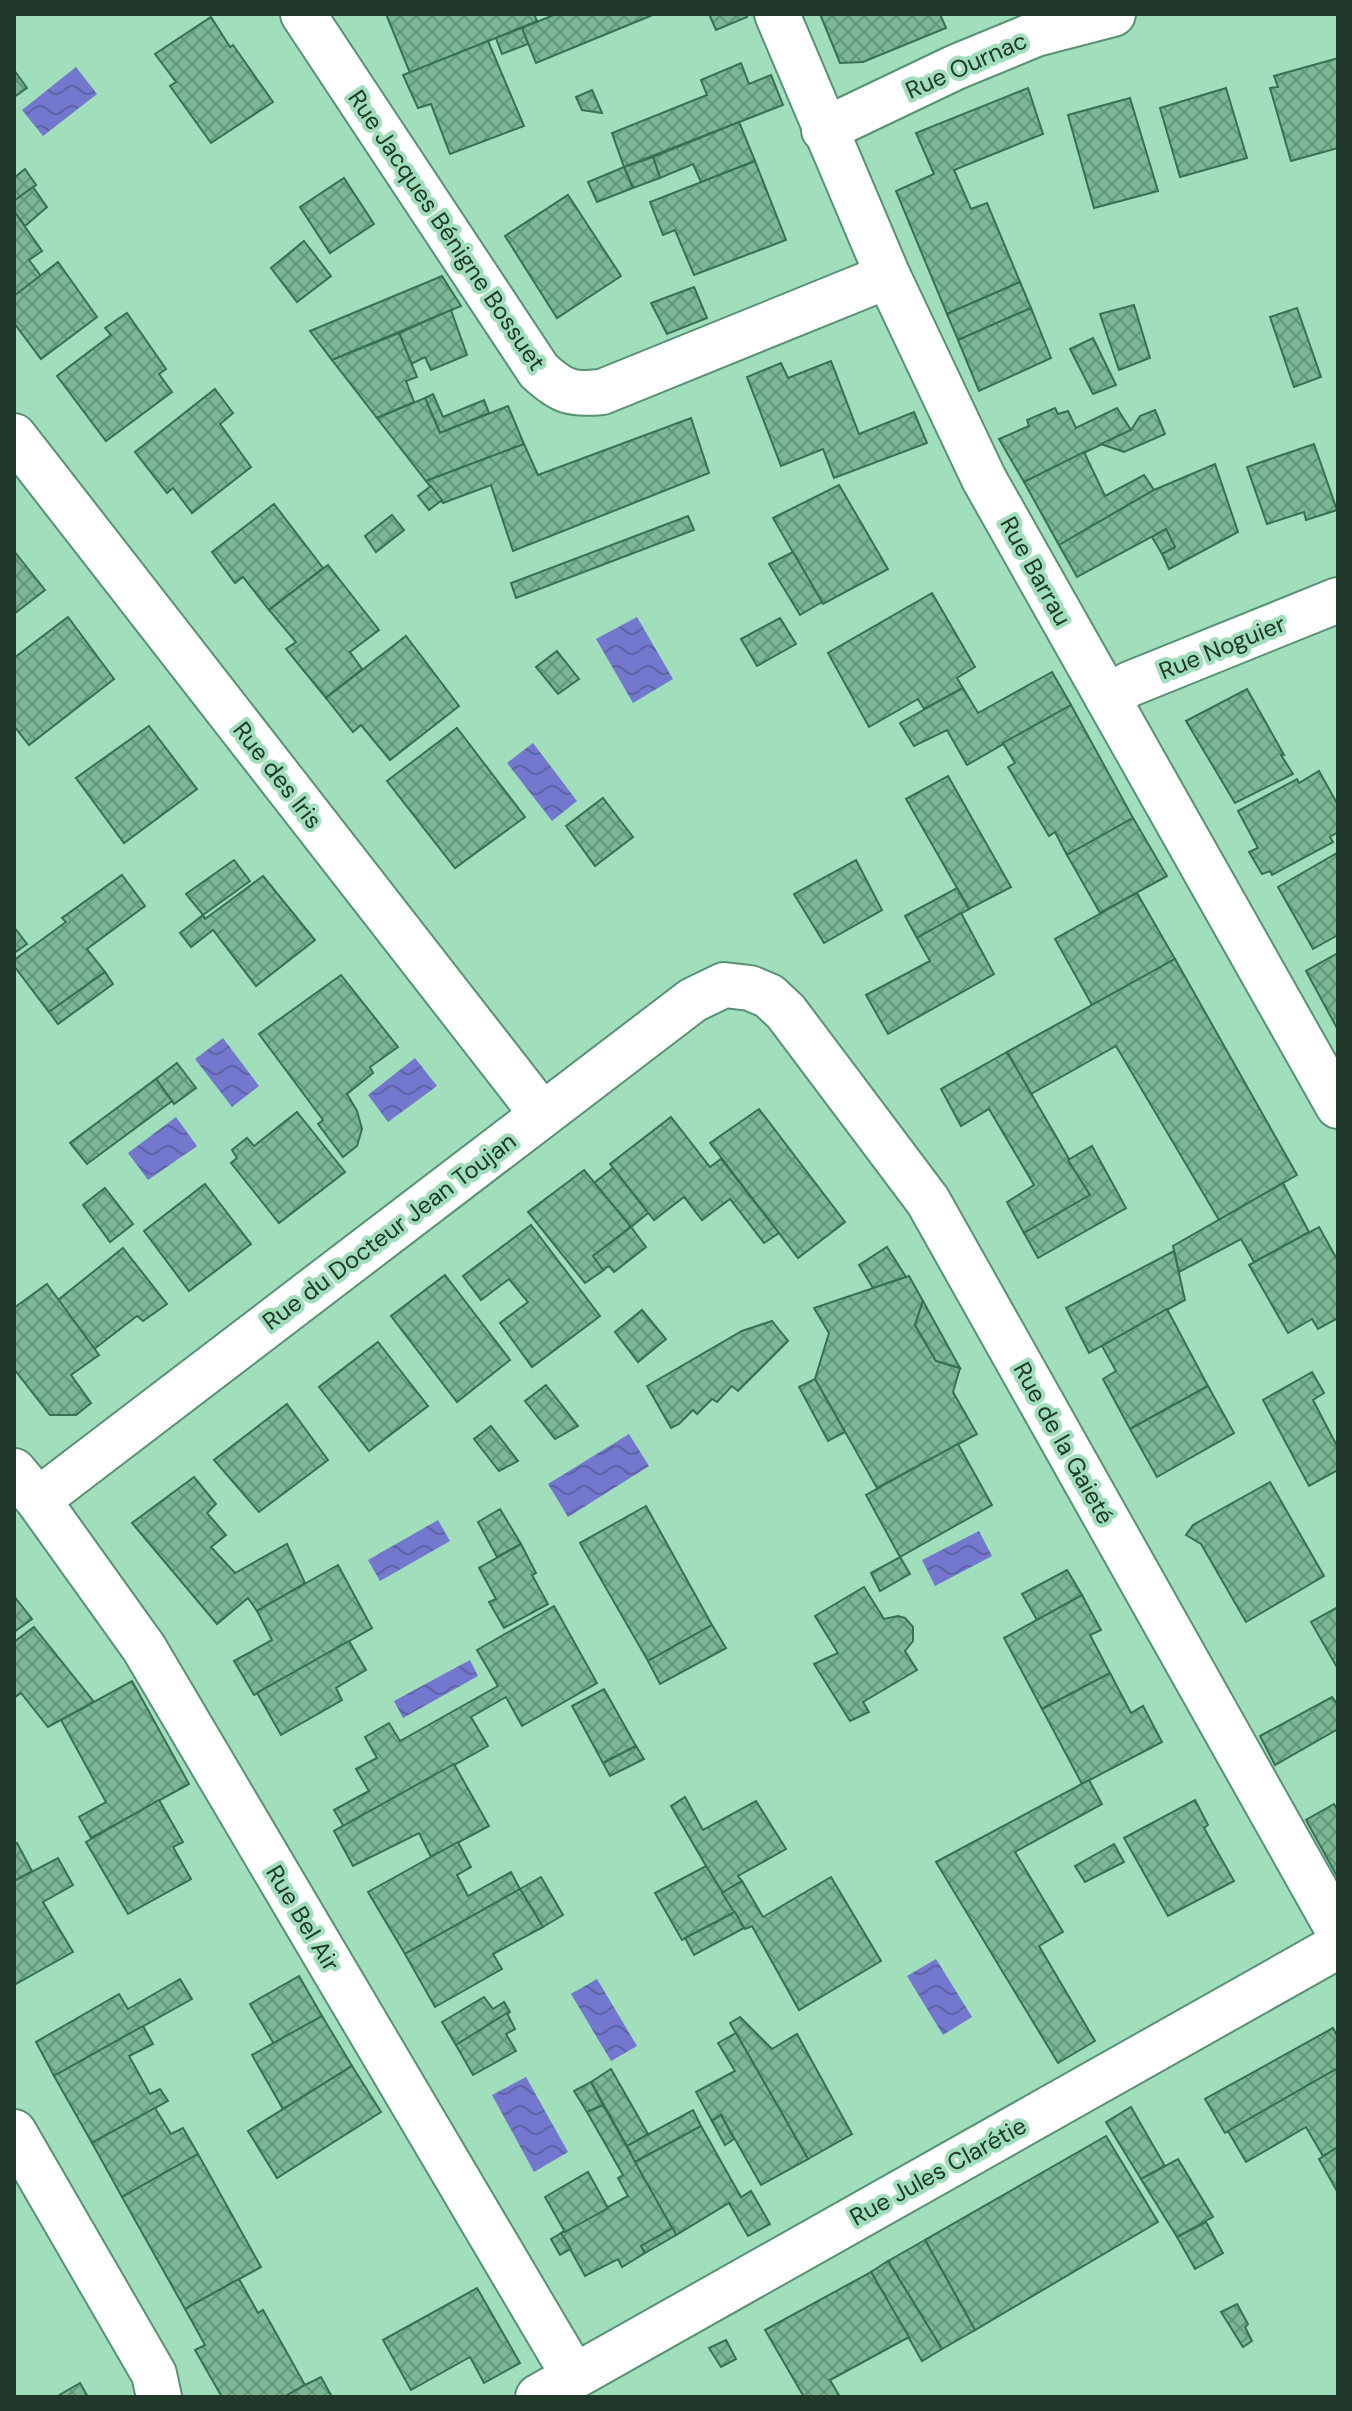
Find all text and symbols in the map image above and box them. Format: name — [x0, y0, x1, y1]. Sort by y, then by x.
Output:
street label: Rue Ournac — [900, 24, 1032, 106]
street label: Rue Jacques Bénigne Bossuet — [341, 84, 553, 376]
street label: Rue Barrau — [993, 511, 1079, 631]
street label: Rue Noguier — [1154, 608, 1290, 686]
street label: Rue des Iris — [227, 715, 329, 835]
street label: Rue du Docteur Jean Toujan — [256, 1125, 522, 1337]
street label: Rue de la Gaieté — [1007, 1356, 1121, 1530]
street label: Rue Bel Air — [259, 1859, 347, 1977]
street label: Rue Jules Clarétie — [844, 2110, 1032, 2232]

